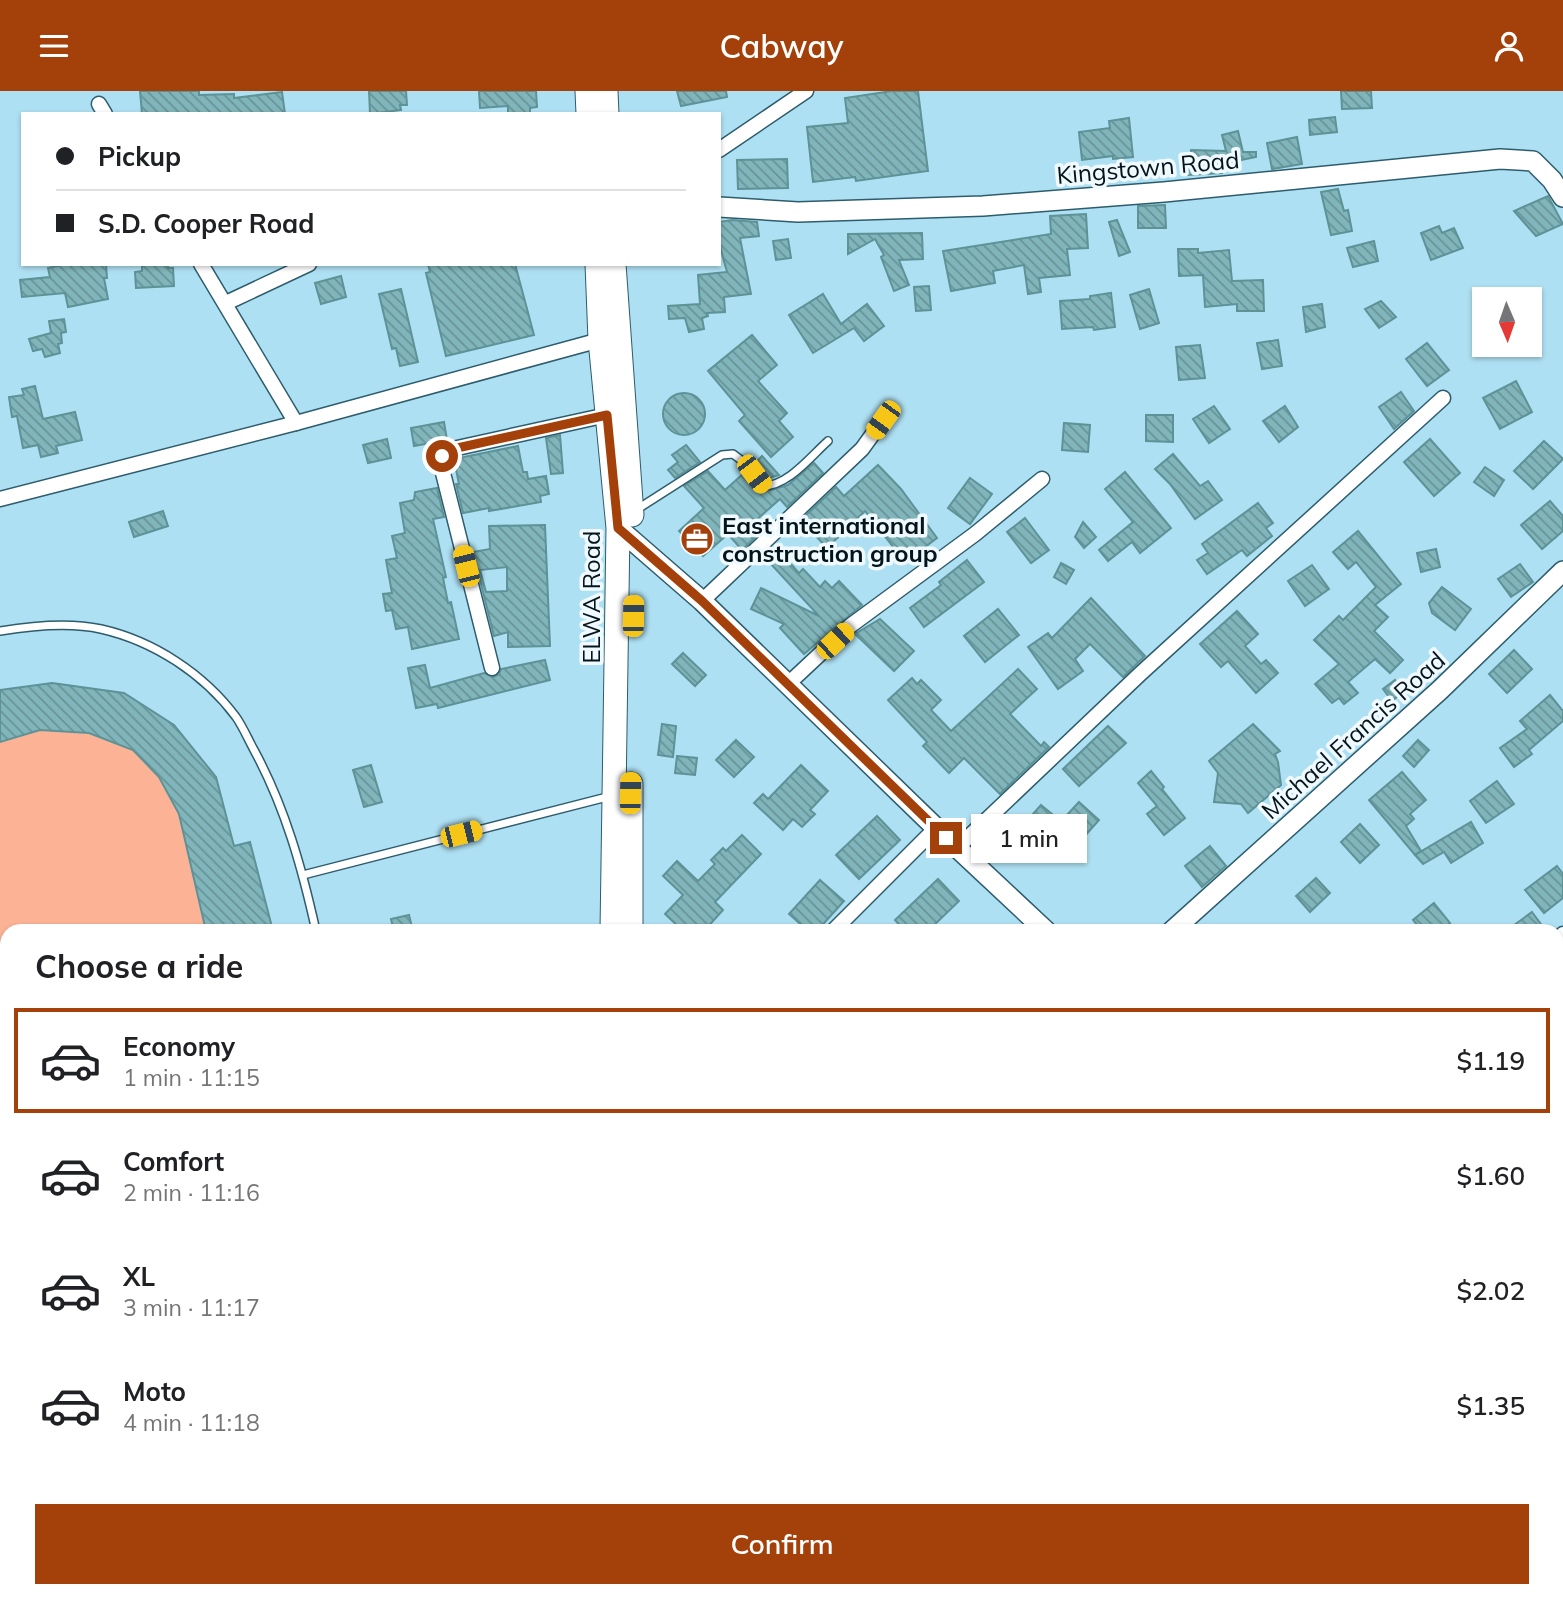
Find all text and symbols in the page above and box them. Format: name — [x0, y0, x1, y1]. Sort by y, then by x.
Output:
text: Cabway — [719, 26, 844, 66]
icon: menu — [35, 27, 73, 65]
icon: person — [1490, 27, 1528, 65]
text: Pickup — [98, 140, 181, 173]
street label: Kingstown Road — [1056, 144, 1240, 190]
text: S.D. Cooper Road — [98, 207, 314, 240]
north arrow — [1472, 287, 1542, 357]
map controls — [1472, 287, 1542, 357]
car — [863, 397, 904, 443]
route start — [426, 440, 458, 472]
car — [733, 451, 776, 497]
place label: East international construction group — [722, 510, 938, 568]
office icon: East international construction group — [678, 520, 716, 558]
street label: ELWA Road — [576, 530, 606, 664]
car — [451, 543, 482, 589]
car — [623, 595, 644, 637]
car — [813, 619, 858, 663]
street label: Michael Francis Road — [1255, 645, 1451, 825]
car — [620, 772, 641, 814]
callout: 1 min — [970, 813, 1086, 863]
car — [439, 819, 484, 849]
route end — [930, 822, 962, 854]
text: 1 min — [999, 824, 1059, 853]
text: Choose a ride — [35, 946, 243, 986]
icon: car — [39, 1029, 102, 1092]
text: Economy — [123, 1030, 235, 1063]
text: $1.19 — [1456, 1044, 1525, 1077]
text: 1 min · 11:15 — [123, 1063, 260, 1092]
icon: car — [39, 1144, 102, 1207]
text: Comfort — [123, 1145, 224, 1178]
text: $1.60 — [1456, 1159, 1525, 1192]
text: 2 min · 11:16 — [123, 1178, 260, 1207]
icon: car — [39, 1259, 102, 1322]
text: XL — [123, 1260, 155, 1293]
text: $2.02 — [1456, 1274, 1525, 1307]
text: 3 min · 11:17 — [123, 1293, 260, 1322]
icon: car — [39, 1374, 102, 1437]
text: Moto — [123, 1375, 186, 1408]
text: $1.35 — [1456, 1389, 1525, 1422]
text: 4 min · 11:18 — [123, 1408, 260, 1437]
button: Confirm — [35, 1504, 1529, 1584]

